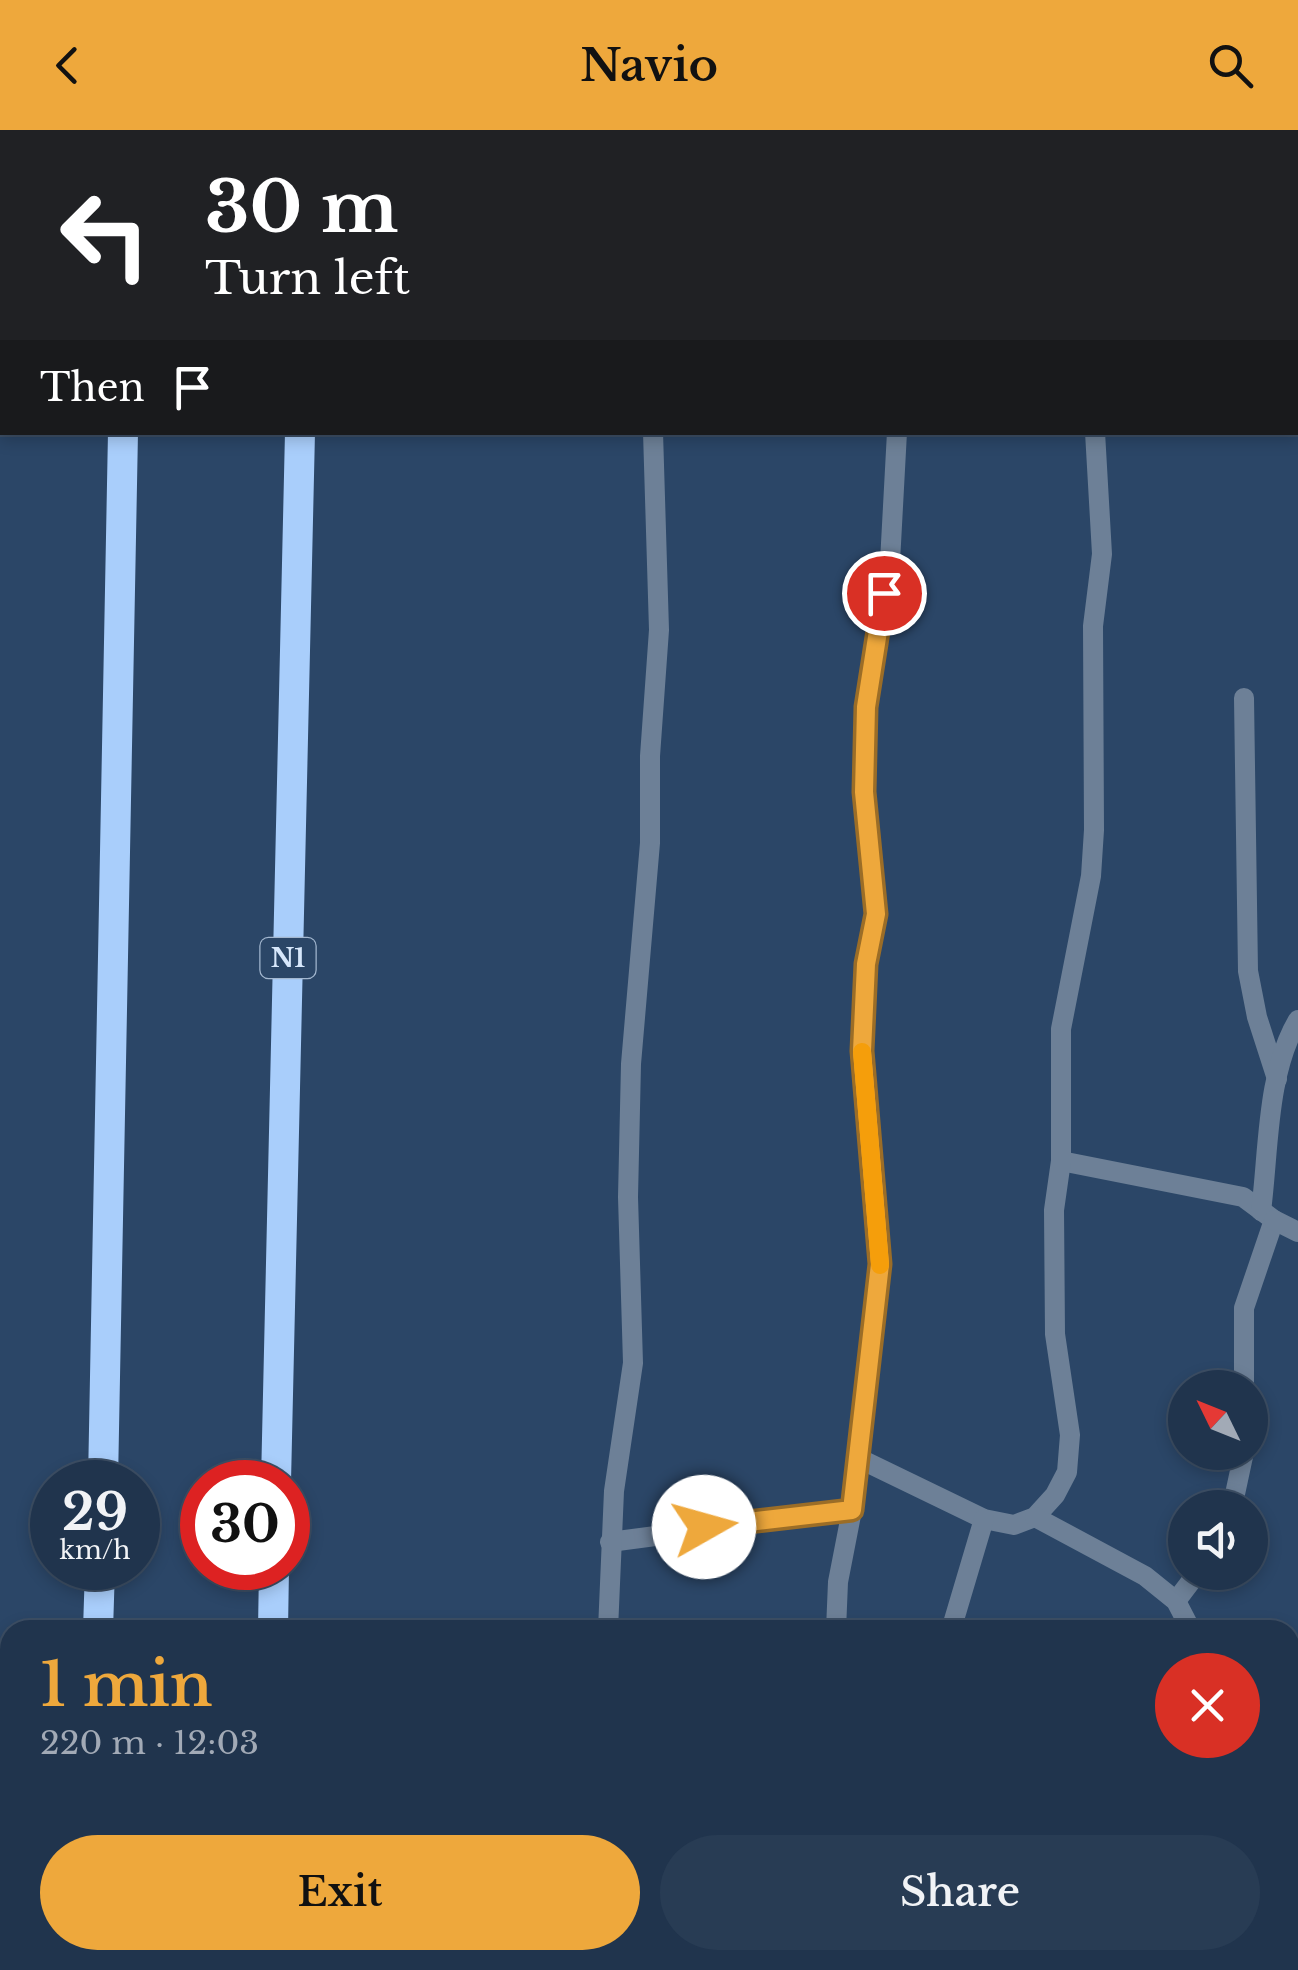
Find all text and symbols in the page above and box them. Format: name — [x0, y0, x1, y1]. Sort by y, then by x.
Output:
text: Navio — [580, 37, 718, 93]
icon: back — [40, 38, 95, 93]
icon: search — [1203, 38, 1258, 93]
text: 30 m — [205, 164, 398, 251]
icon: left — [40, 170, 170, 300]
text: Turn left — [205, 250, 410, 306]
icon: arrive — [165, 360, 220, 415]
text: Then — [40, 364, 145, 411]
pin — [842, 551, 927, 636]
icon: arrive — [857, 566, 912, 621]
road number: N1 — [260, 938, 316, 978]
north arrow — [1168, 1370, 1268, 1470]
map controls — [1168, 1370, 1268, 1590]
speed limit sign: 30 — [180, 1460, 310, 1590]
position arrow — [652, 1475, 756, 1579]
text: 29 — [62, 1481, 128, 1544]
button: sound — [1168, 1490, 1268, 1590]
text: km/h — [60, 1535, 130, 1566]
text: 1 min — [40, 1648, 213, 1722]
button: close — [1155, 1653, 1260, 1758]
text: 220 m · 12:03 — [40, 1723, 259, 1763]
button: Exit — [40, 1835, 640, 1950]
button: Share — [660, 1835, 1260, 1950]

